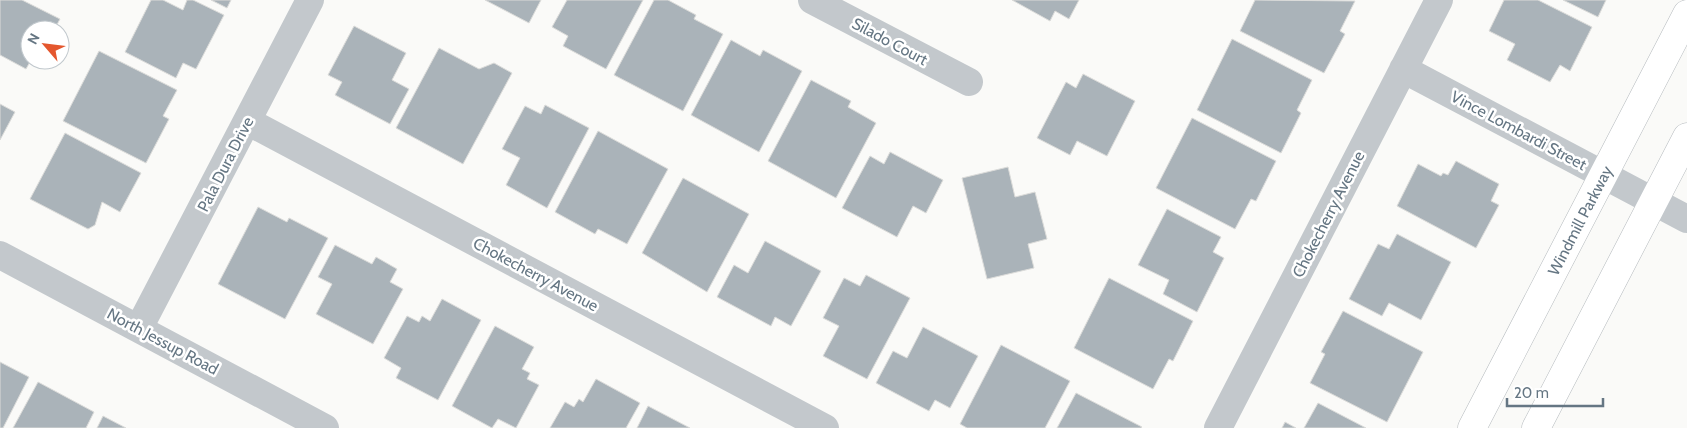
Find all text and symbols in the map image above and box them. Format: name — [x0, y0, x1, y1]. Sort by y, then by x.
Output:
street label: Silado Court — [849, 14, 931, 70]
north arrow — [20, 20, 70, 70]
text: N — [23, 30, 44, 47]
street label: Vince Lombardi Street — [1448, 87, 1590, 175]
street label: Pala Dura Drive — [193, 114, 257, 215]
street label: Chokecherry Avenue — [1288, 148, 1368, 280]
street label: Windmill Parkway — [1544, 163, 1617, 279]
street label: Chokecherry Avenue — [470, 233, 602, 315]
street label: North Jessup Road — [104, 304, 222, 379]
scale bar — [1507, 376, 1603, 408]
text: 20 m — [1514, 384, 1549, 402]

